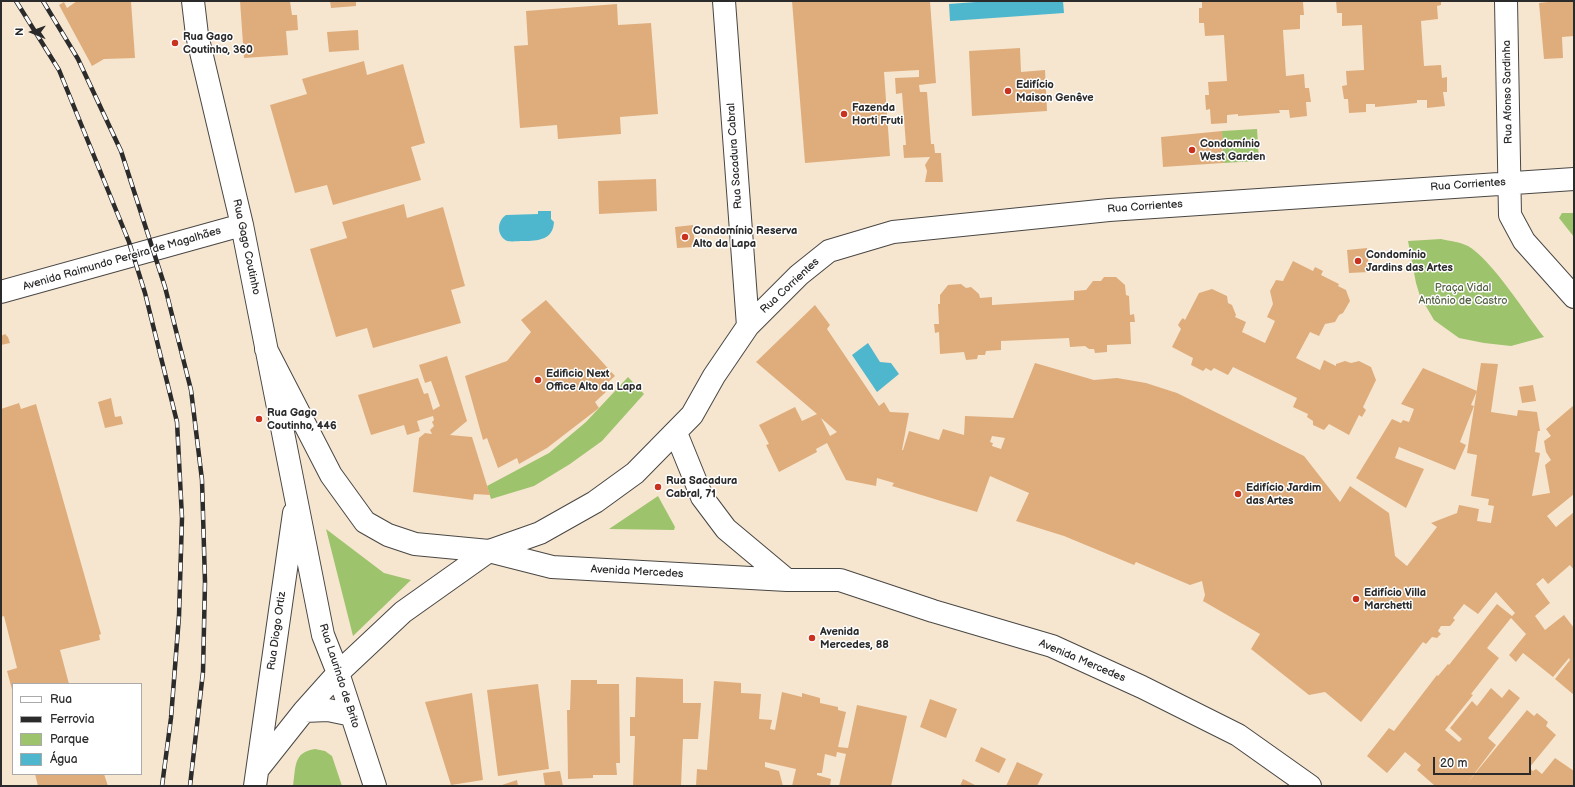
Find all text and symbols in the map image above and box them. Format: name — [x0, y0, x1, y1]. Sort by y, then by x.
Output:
north arrow — [12, 12, 52, 52]
text: N — [13, 28, 26, 36]
place label: Rua Gago Coutinho, 360 — [183, 30, 253, 56]
marker: Rua Gago Coutinho, 360 — [170, 38, 180, 48]
street label: Rua Afonso Sardinha — [1500, 40, 1516, 144]
place label: Edifício Maison Genêve — [1016, 78, 1094, 104]
marker: Edifício Maison Genêve — [1003, 86, 1013, 96]
place label: Fazenda Horti Fruti — [852, 101, 903, 127]
street label: Rua Sacadura Cabral — [725, 103, 745, 209]
marker: Fazenda Horti Fruti — [839, 109, 849, 119]
place label: Condomínio West Garden — [1200, 137, 1265, 163]
marker: Condomínio West Garden — [1187, 145, 1197, 155]
street label: Rua Corrientes — [1430, 176, 1506, 194]
street label: Rua Gago Coutinho — [229, 198, 263, 296]
street label: Rua Corrientes — [1107, 198, 1183, 216]
street label: Avenida Raimundo Pereira de Magalhães — [21, 224, 223, 294]
place label: Condomínio Reserva Alto da Lapa — [693, 224, 797, 250]
marker: Condomínio Reserva Alto da Lapa — [680, 232, 690, 242]
place label: Condomínio Jardins das Artes — [1366, 248, 1453, 274]
street label: Rua Corrientes — [758, 255, 822, 317]
marker: Condomínio Jardins das Artes — [1353, 256, 1363, 266]
park label: Praça Vidal Antônio de Castro — [1419, 281, 1507, 307]
place label: Edificio Next Office Alto da Lapa — [546, 367, 642, 393]
marker: Edificio Next Office Alto da Lapa — [533, 375, 543, 385]
place label: Rua Gago Coutinho, 446 — [267, 406, 337, 432]
marker: Rua Gago Coutinho, 446 — [254, 414, 264, 424]
place label: Rua Sacadura Cabral, 71 — [666, 474, 737, 500]
place label: Edifício Jardim das Artes — [1246, 481, 1321, 507]
marker: Rua Sacadura Cabral, 71 — [653, 482, 663, 492]
marker: Edifício Jardim das Artes — [1233, 489, 1243, 499]
street label: Avenida Mercedes — [590, 563, 684, 581]
place label: Edifício Villa Marchetti — [1364, 586, 1426, 612]
street label: Rua Diogo Ortiz — [265, 591, 289, 671]
marker: Edifício Villa Marchetti — [1351, 594, 1361, 604]
street label: Rua Laurindo de Brito — [316, 622, 362, 730]
place label: Avenida Mercedes, 88 — [820, 625, 889, 651]
marker: Avenida Mercedes, 88 — [807, 633, 817, 643]
street label: Avenida Mercedes — [1037, 637, 1127, 685]
legend — [12, 683, 142, 775]
text: Rua — [50, 692, 72, 707]
text: Ferrovia — [50, 712, 94, 727]
text: Parque — [50, 732, 89, 747]
scale bar — [1435, 749, 1533, 775]
text: Água — [50, 752, 78, 767]
text: 20 m — [1440, 756, 1467, 771]

